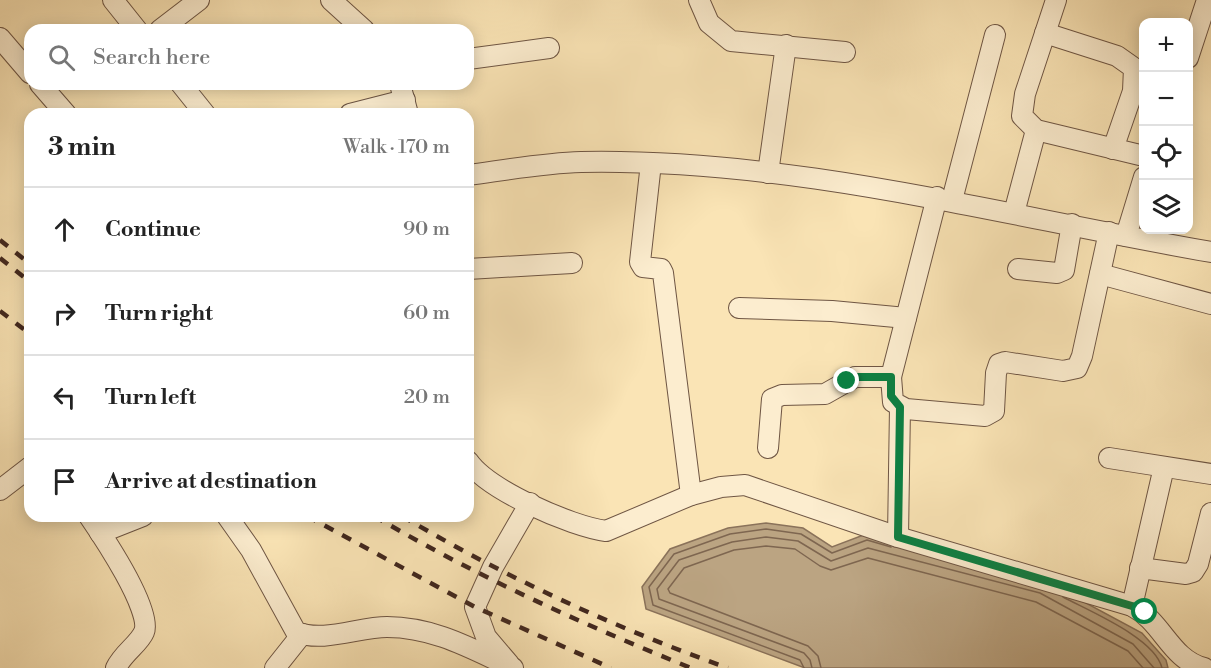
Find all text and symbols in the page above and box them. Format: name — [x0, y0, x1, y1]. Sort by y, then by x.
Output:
map controls — [1139, 18, 1193, 234]
button: + — [1139, 18, 1193, 72]
search box — [24, 24, 474, 90]
icon: search — [45, 41, 78, 74]
text: Search here — [93, 44, 210, 71]
button: − — [1139, 72, 1193, 126]
button: locate — [1139, 126, 1193, 180]
text: 3 min — [48, 131, 116, 163]
text: Walk · 170 m — [343, 135, 450, 160]
button: layers — [1139, 180, 1193, 234]
icon: ahead — [48, 213, 81, 246]
text: Continue — [105, 216, 201, 243]
text: 90 m — [403, 217, 450, 242]
icon: right — [48, 297, 81, 330]
text: Turn right — [105, 300, 213, 327]
text: 60 m — [403, 301, 450, 326]
route end — [833, 367, 859, 393]
icon: left — [48, 381, 81, 414]
text: Turn left — [105, 384, 196, 411]
text: 20 m — [404, 385, 450, 410]
icon: arrive — [48, 465, 81, 498]
text: Arrive at destination — [105, 468, 317, 495]
route start — [1131, 598, 1157, 624]

